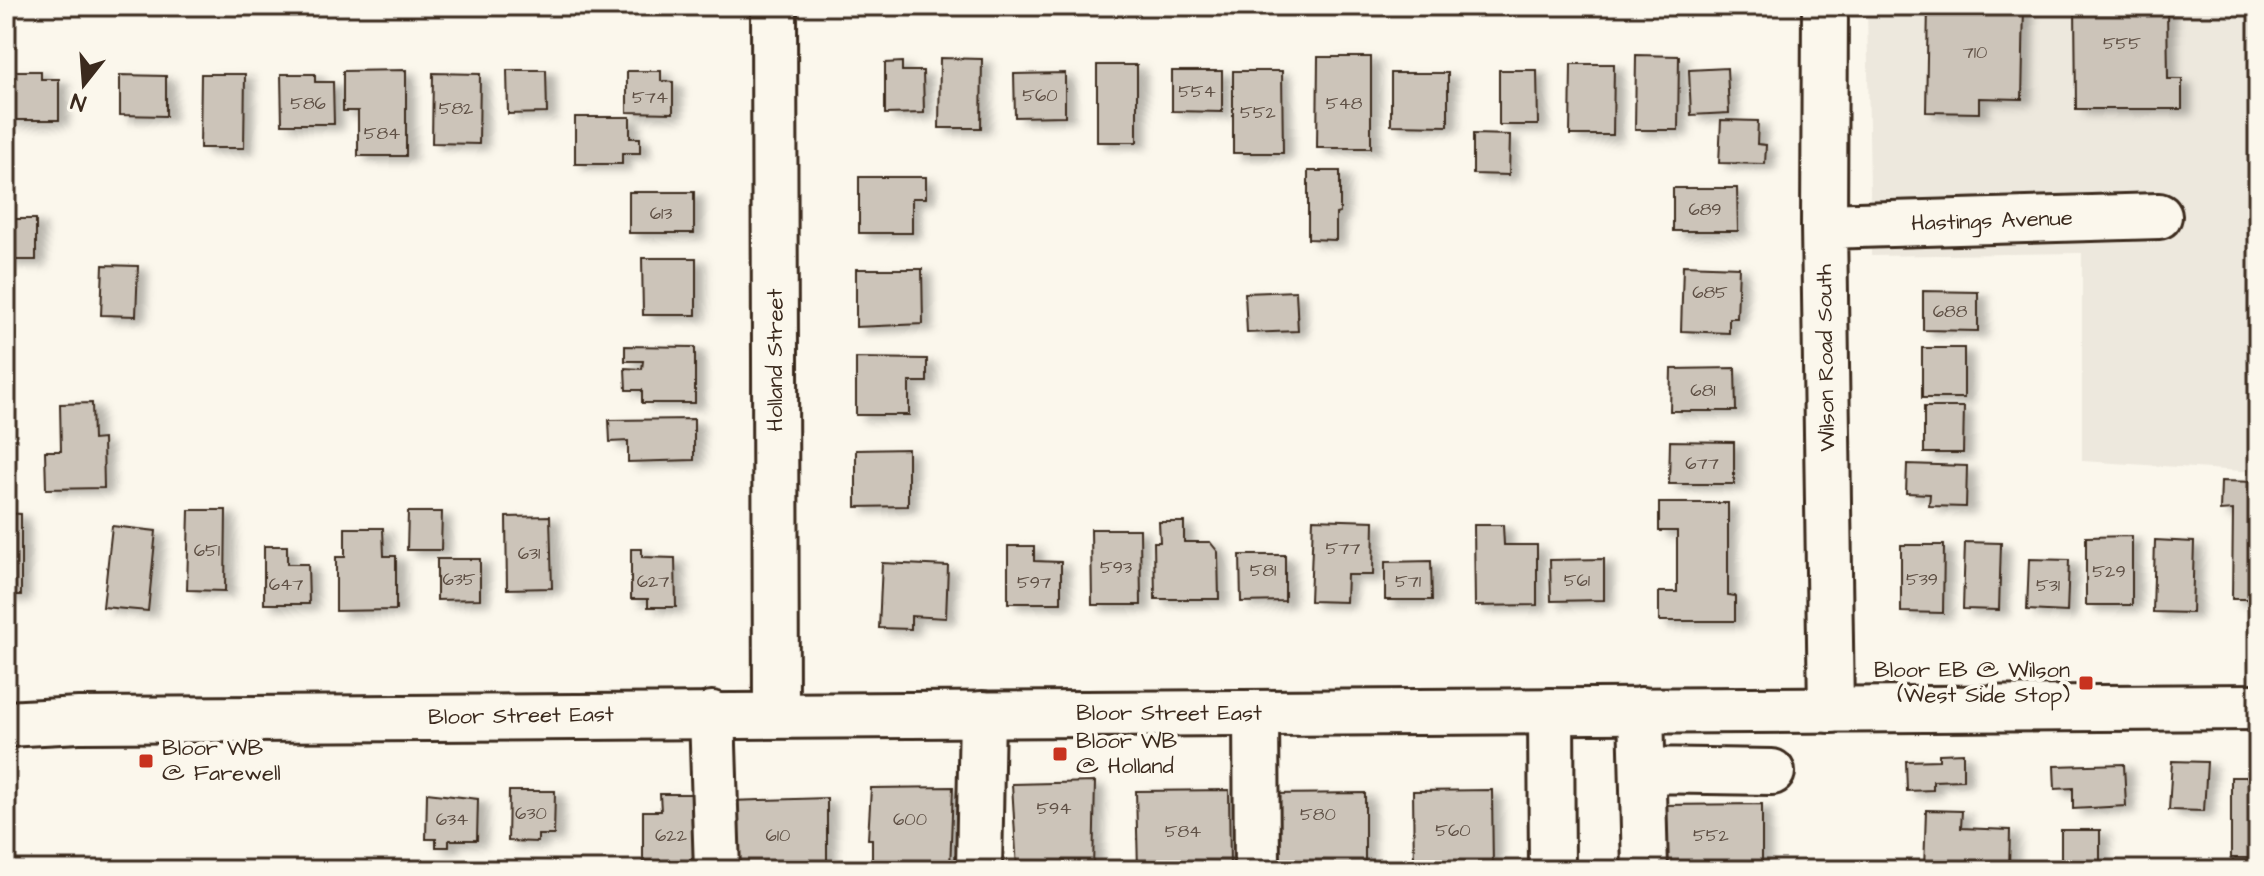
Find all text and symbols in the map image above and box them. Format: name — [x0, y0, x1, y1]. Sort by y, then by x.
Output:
house number: 555 — [2103, 31, 2141, 56]
house number: 710 — [1963, 40, 1987, 65]
north arrow — [44, 44, 124, 124]
house number: 554 — [1178, 79, 1216, 104]
house number: 560 — [1022, 83, 1058, 108]
text: N — [67, 85, 90, 119]
house number: 574 — [632, 85, 668, 110]
house number: 586 — [290, 91, 326, 116]
house number: 548 — [1326, 91, 1363, 116]
house number: 582 — [439, 96, 474, 121]
house number: 552 — [1240, 100, 1277, 125]
house number: 584 — [364, 121, 400, 146]
house number: 689 — [1688, 197, 1722, 222]
house number: 613 — [650, 201, 672, 226]
street label: Hastings Avenue — [1911, 203, 2073, 240]
street label: Wilson Road South — [1809, 264, 1843, 452]
house number: 685 — [1692, 280, 1728, 305]
street label: Holland Street — [760, 289, 791, 431]
house number: 688 — [1933, 299, 1968, 324]
house number: 681 — [1690, 378, 1716, 403]
house number: 677 — [1685, 451, 1719, 476]
house number: 577 — [1326, 536, 1360, 561]
house number: 651 — [194, 538, 220, 563]
house number: 631 — [518, 541, 540, 566]
house number: 593 — [1100, 555, 1132, 580]
house number: 581 — [1250, 558, 1276, 583]
house number: 529 — [2092, 559, 2126, 584]
house number: 635 — [442, 567, 476, 592]
house number: 539 — [1906, 567, 1938, 592]
house number: 561 — [1564, 568, 1590, 593]
house number: 627 — [637, 569, 669, 594]
house number: 571 — [1395, 569, 1421, 594]
house number: 597 — [1017, 570, 1051, 595]
house number: 647 — [269, 572, 303, 597]
house number: 531 — [2036, 573, 2060, 598]
place label: Bloor EB @ Wilson (West Side Stop) — [1874, 655, 2070, 711]
marker: Bloor EB @ Wilson (West Side Stop) — [2077, 674, 2095, 692]
street label: Bloor Street East — [1076, 698, 1262, 729]
street label: Bloor Street East — [428, 699, 614, 733]
place label: Bloor WB @ Holland — [1076, 726, 1177, 782]
place label: Bloor WB @ Farewell — [162, 733, 281, 789]
marker: Bloor WB @ Holland — [1051, 745, 1069, 763]
marker: Bloor WB @ Farewell — [137, 752, 155, 770]
house number: 594 — [1036, 796, 1072, 821]
house number: 630 — [515, 801, 547, 826]
house number: 580 — [1300, 802, 1336, 827]
house number: 634 — [436, 807, 468, 832]
house number: 600 — [893, 807, 927, 832]
house number: 560 — [1435, 818, 1471, 843]
house number: 584 — [1165, 819, 1201, 844]
house number: 622 — [655, 823, 688, 848]
house number: 610 — [766, 823, 790, 848]
house number: 552 — [1693, 823, 1730, 848]

